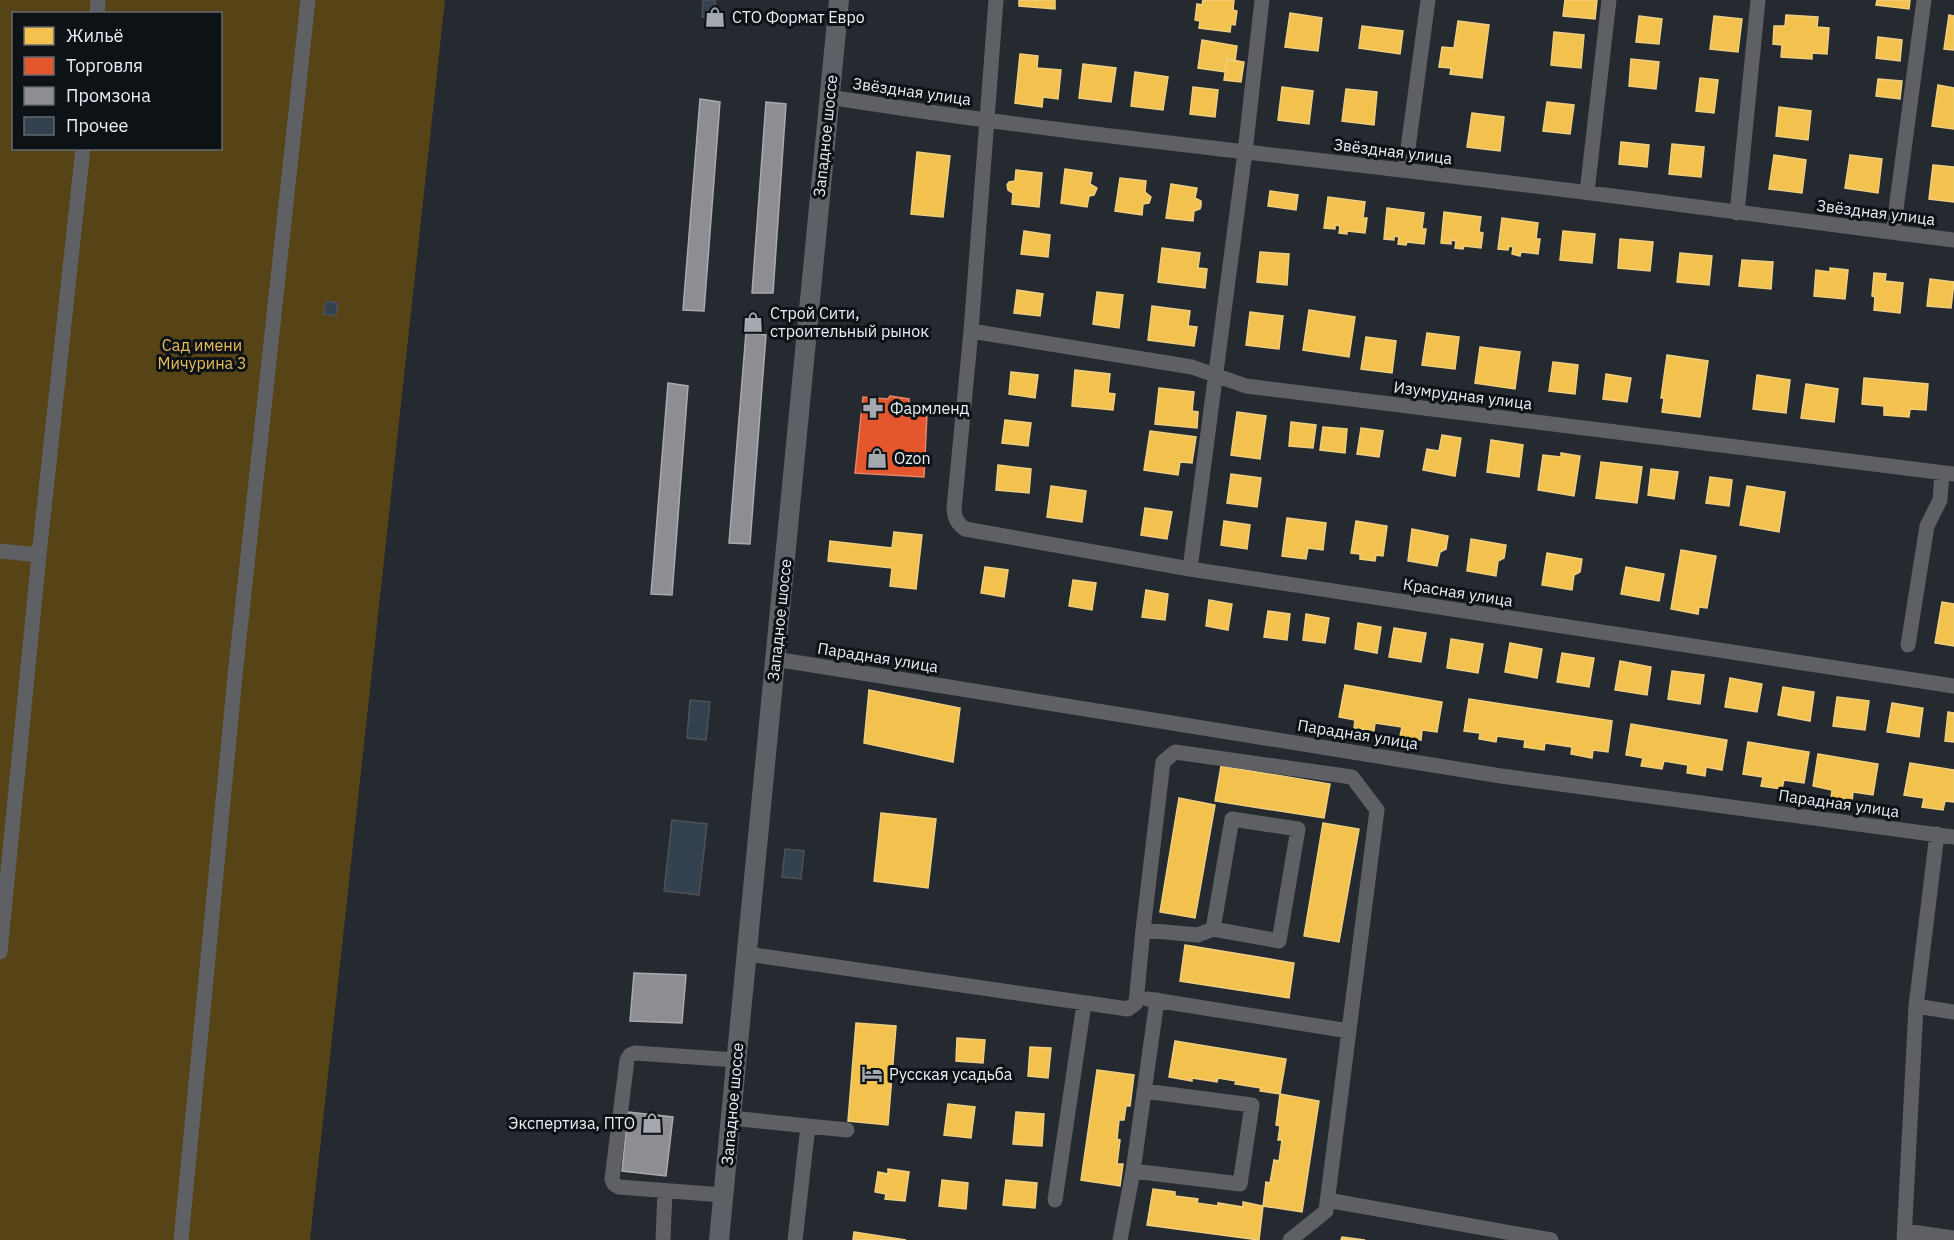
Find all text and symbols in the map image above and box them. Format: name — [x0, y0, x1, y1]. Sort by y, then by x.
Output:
shop icon: СТО Формат Евро — [703, 5, 727, 29]
place label: СТО Формат Евро — [732, 7, 865, 27]
legend — [12, 12, 222, 150]
text: Жильё — [66, 24, 124, 47]
text: Торговля — [66, 54, 143, 77]
street label: Звёздная улица — [851, 73, 973, 109]
street label: Западное шоссе — [809, 74, 841, 198]
text: Промзона — [66, 84, 151, 107]
text: Прочее — [66, 114, 129, 137]
street label: Звёздная улица — [1333, 134, 1454, 168]
street label: Звёздная улица — [1816, 195, 1937, 229]
place label: Строй Сити, строительный рынок — [770, 303, 929, 341]
shop icon: Строй Сити, строительный рынок — [741, 310, 765, 334]
park label: Сад имени Мичурина 3 — [157, 335, 247, 373]
street label: Изумрудная улица — [1393, 377, 1534, 413]
pharmacy icon: Фармленд — [861, 396, 885, 420]
place label: Фармленд — [890, 398, 970, 418]
shop icon: Ozon — [865, 446, 889, 470]
place label: Ozon — [894, 448, 931, 468]
street label: Западное шоссе — [763, 558, 795, 682]
street label: Красная улица — [1402, 573, 1515, 611]
street label: Парадная улица — [816, 638, 940, 676]
street label: Парадная улица — [1296, 715, 1420, 753]
street label: Парадная улица — [1777, 785, 1901, 821]
street label: Западное шоссе — [717, 1042, 747, 1166]
hotel icon: Русская усадьба — [860, 1062, 884, 1086]
place label: Русская усадьба — [889, 1064, 1013, 1084]
shop icon: Экспертиза, ПТО — [640, 1111, 664, 1135]
place label: Экспертиза, ПТО — [508, 1113, 635, 1133]

